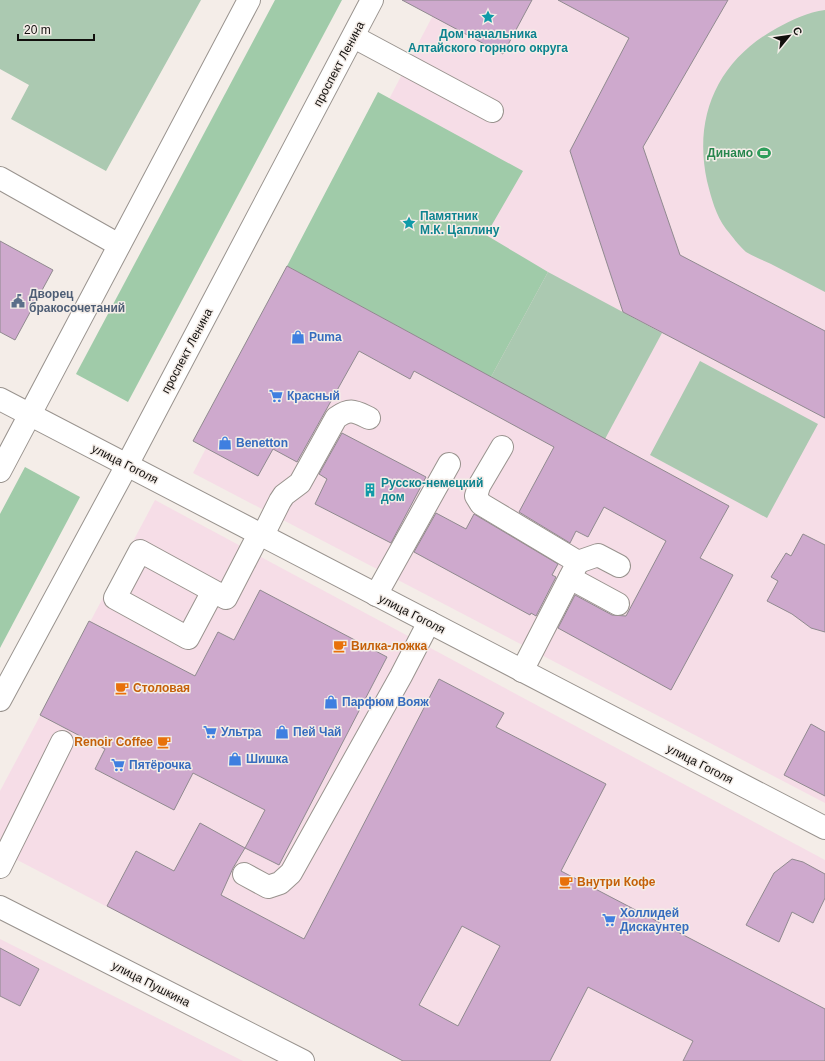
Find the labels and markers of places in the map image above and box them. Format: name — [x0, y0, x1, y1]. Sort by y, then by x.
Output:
place icon: Дом начальника Алтайского горного округа — [480, 9, 496, 25]
place label: Дом начальника Алтайского горного округа — [408, 27, 568, 55]
sports icon: Динамо — [756, 145, 772, 161]
place label: Динамо — [707, 146, 753, 160]
place label: Памятник М.К. Цаплину — [420, 209, 500, 237]
place icon: Памятник М.К. Цаплину — [401, 215, 417, 231]
place label: Дворец бракосочетаний — [29, 287, 125, 315]
public building icon: Дворец бракосочетаний — [10, 293, 26, 309]
shop icon: Puma — [290, 329, 306, 345]
place label: Puma — [309, 330, 342, 344]
supermarket icon: Красный — [268, 388, 284, 404]
place label: Красный — [287, 389, 340, 403]
shop icon: Benetton — [217, 435, 233, 451]
place label: Benetton — [236, 436, 288, 450]
place label: Русско-немецкий дом — [381, 476, 483, 504]
building icon: Русско-немецкий дом — [362, 482, 378, 498]
cafe icon: Вилка-ложка — [332, 638, 348, 654]
place label: Вилка-ложка — [351, 639, 427, 653]
cafe icon: Столовая — [114, 680, 130, 696]
place label: Столовая — [133, 681, 190, 695]
shop icon: Парфюм Вояж — [323, 694, 339, 710]
place label: Парфюм Вояж — [342, 695, 429, 709]
supermarket icon: Ультра — [202, 724, 218, 740]
shop icon: Пей Чай — [274, 724, 290, 740]
place label: Ультра — [221, 725, 262, 739]
place label: Пей Чай — [293, 725, 342, 739]
cafe icon: Renoir Coffee — [156, 734, 172, 750]
place label: Renoir Coffee — [74, 735, 153, 749]
shop icon: Шишка — [227, 751, 243, 767]
place label: Шишка — [246, 752, 288, 766]
supermarket icon: Пятёрочка — [110, 757, 126, 773]
place label: Пятёрочка — [129, 758, 192, 772]
cafe icon: Внутри Кофе — [558, 874, 574, 890]
place label: Внутри Кофе — [577, 875, 656, 889]
place label: Холлидей Дискаунтер — [620, 906, 689, 934]
supermarket icon: Холлидей Дискаунтер — [601, 912, 617, 928]

